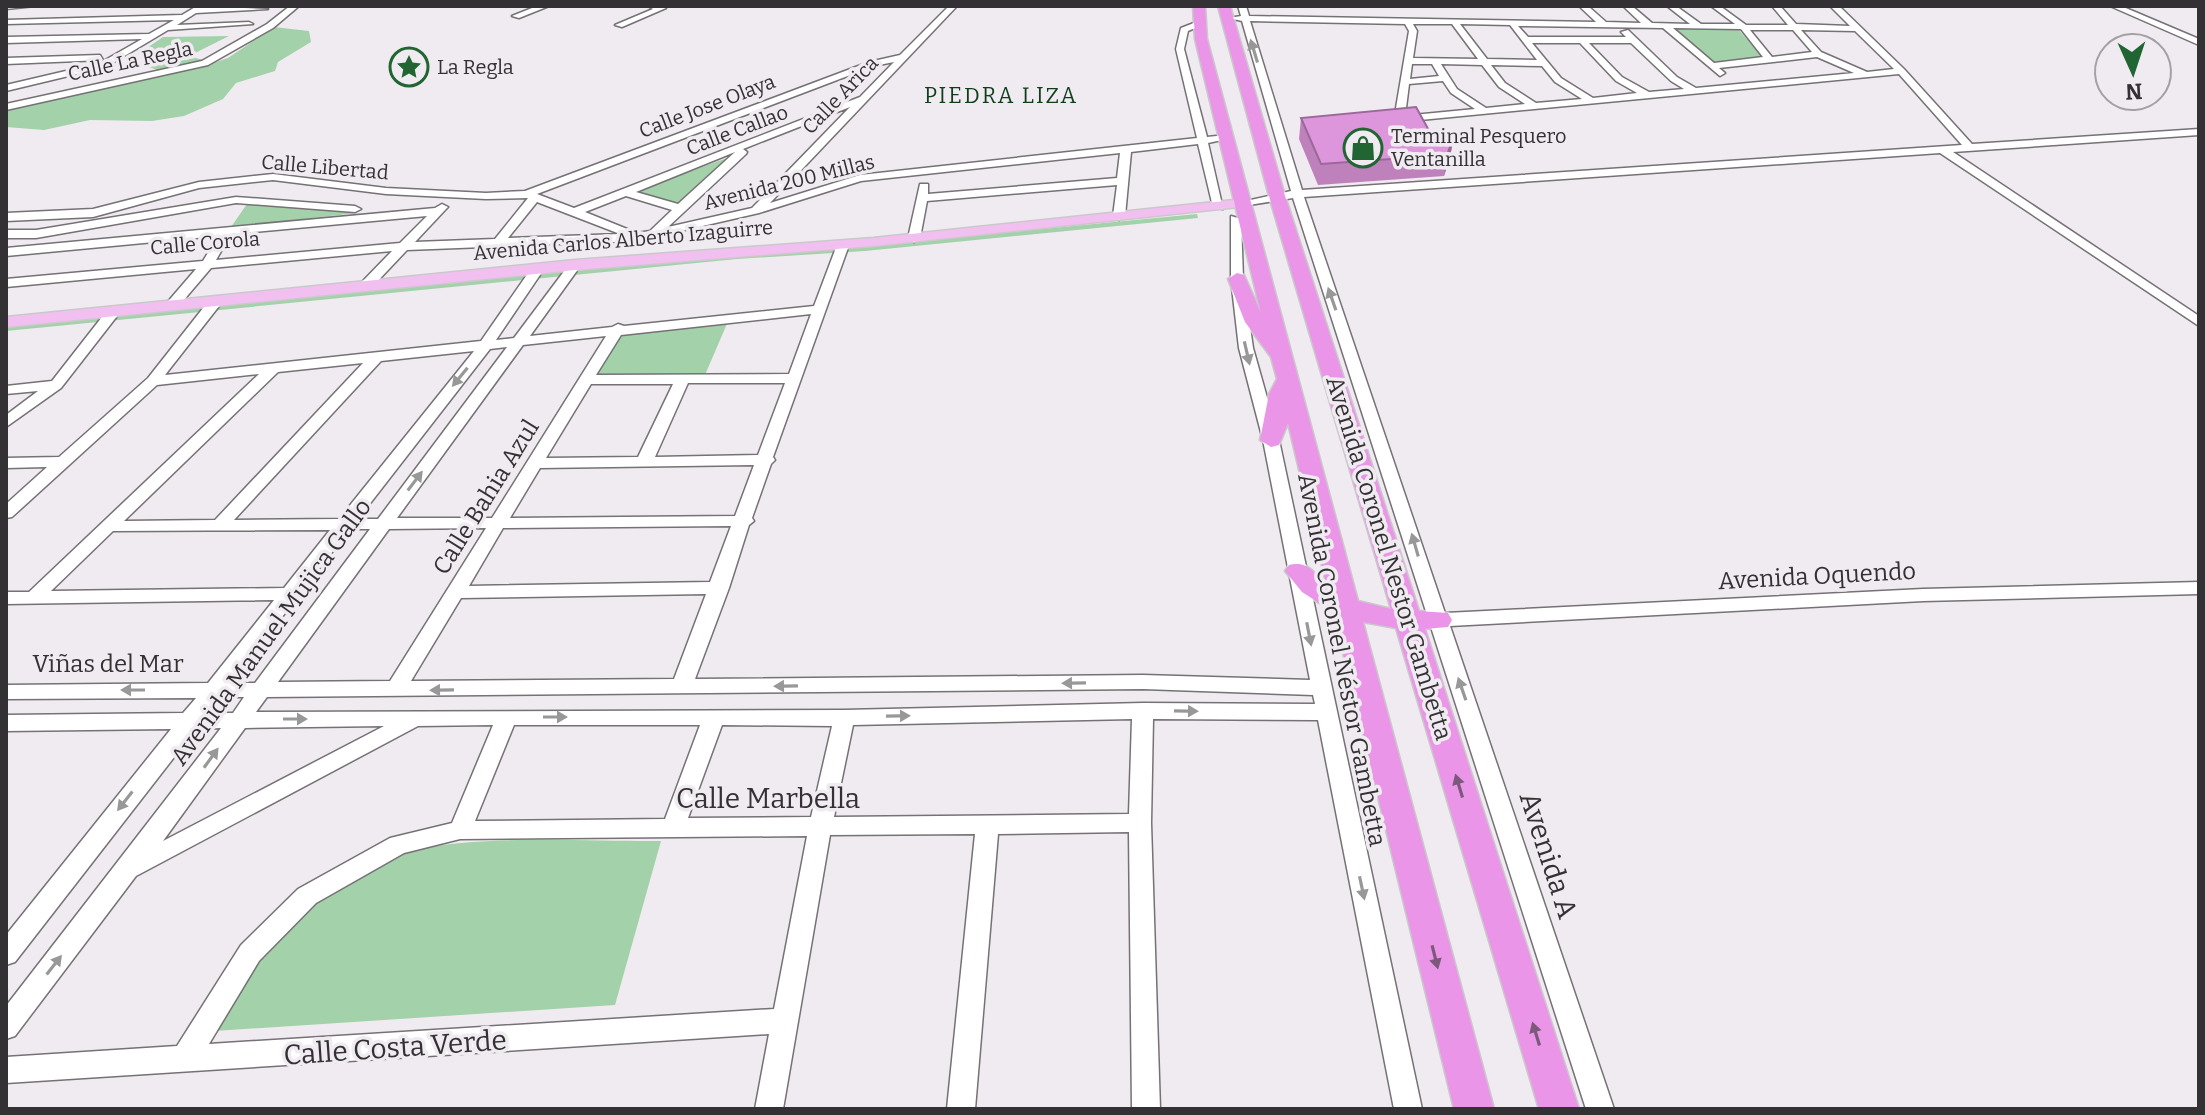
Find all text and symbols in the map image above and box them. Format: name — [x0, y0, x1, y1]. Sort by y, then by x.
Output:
north arrow — [2093, 32, 2173, 112]
street label: Calle La Regla — [66, 36, 194, 86]
one-way arrow — [1247, 39, 1260, 63]
place icon: La Regla — [388, 46, 430, 88]
street label: Calle Arica — [797, 51, 883, 139]
place label: La Regla — [437, 55, 514, 79]
street label: Calle Jose Olaya — [635, 69, 779, 143]
text: N — [2125, 78, 2143, 105]
district label: PIEDRA LIZA — [924, 82, 1078, 109]
street label: Calle Callao — [683, 100, 791, 160]
place label: Terminal Pesquero Ventanilla — [1391, 124, 1566, 171]
shop icon: Terminal Pesquero Ventanilla — [1342, 127, 1384, 169]
street label: Calle Libertad — [260, 149, 390, 185]
street label: Avenida 200 Millas — [701, 149, 877, 215]
street label: Avenida Carlos Alberto Izaguirre — [472, 215, 774, 265]
street label: Calle Corola — [149, 226, 261, 260]
one-way arrow — [1326, 287, 1338, 311]
one-way arrow — [1241, 340, 1254, 365]
one-way arrow — [452, 367, 468, 387]
street label: Avenida Coronel Nestor Gambetta — [1320, 373, 1458, 743]
street label: Calle Bahia Azul — [427, 414, 545, 580]
one-way arrow — [407, 470, 423, 492]
street label: Avenida Coronel Néstor Gambetta — [1292, 471, 1392, 849]
street label: Avenida Manuel Mujica Gallo — [165, 493, 377, 771]
one-way arrow — [1408, 533, 1421, 557]
street label: Avenida Oquendo — [1717, 557, 1917, 595]
one-way arrow — [1304, 621, 1316, 646]
street label: Viñas del Mar — [32, 650, 184, 678]
one-way arrow — [1061, 677, 1086, 689]
one-way arrow — [1455, 677, 1468, 701]
one-way arrow — [773, 680, 798, 692]
one-way arrow — [120, 684, 145, 696]
one-way arrow — [429, 684, 454, 696]
one-way arrow — [1174, 705, 1199, 717]
one-way arrow — [886, 710, 912, 723]
one-way arrow — [543, 711, 568, 723]
one-way arrow — [283, 713, 308, 726]
one-way arrow — [202, 748, 218, 768]
one-way arrow — [1453, 774, 1465, 798]
street label: Calle Marbella — [676, 782, 860, 815]
street label: Avenida A — [1513, 788, 1585, 923]
one-way arrow — [117, 791, 134, 811]
one-way arrow — [1356, 876, 1369, 901]
one-way arrow — [1430, 945, 1442, 970]
one-way arrow — [45, 955, 61, 975]
one-way arrow — [1529, 1022, 1542, 1046]
street label: Calle Costa Verde — [282, 1023, 508, 1072]

